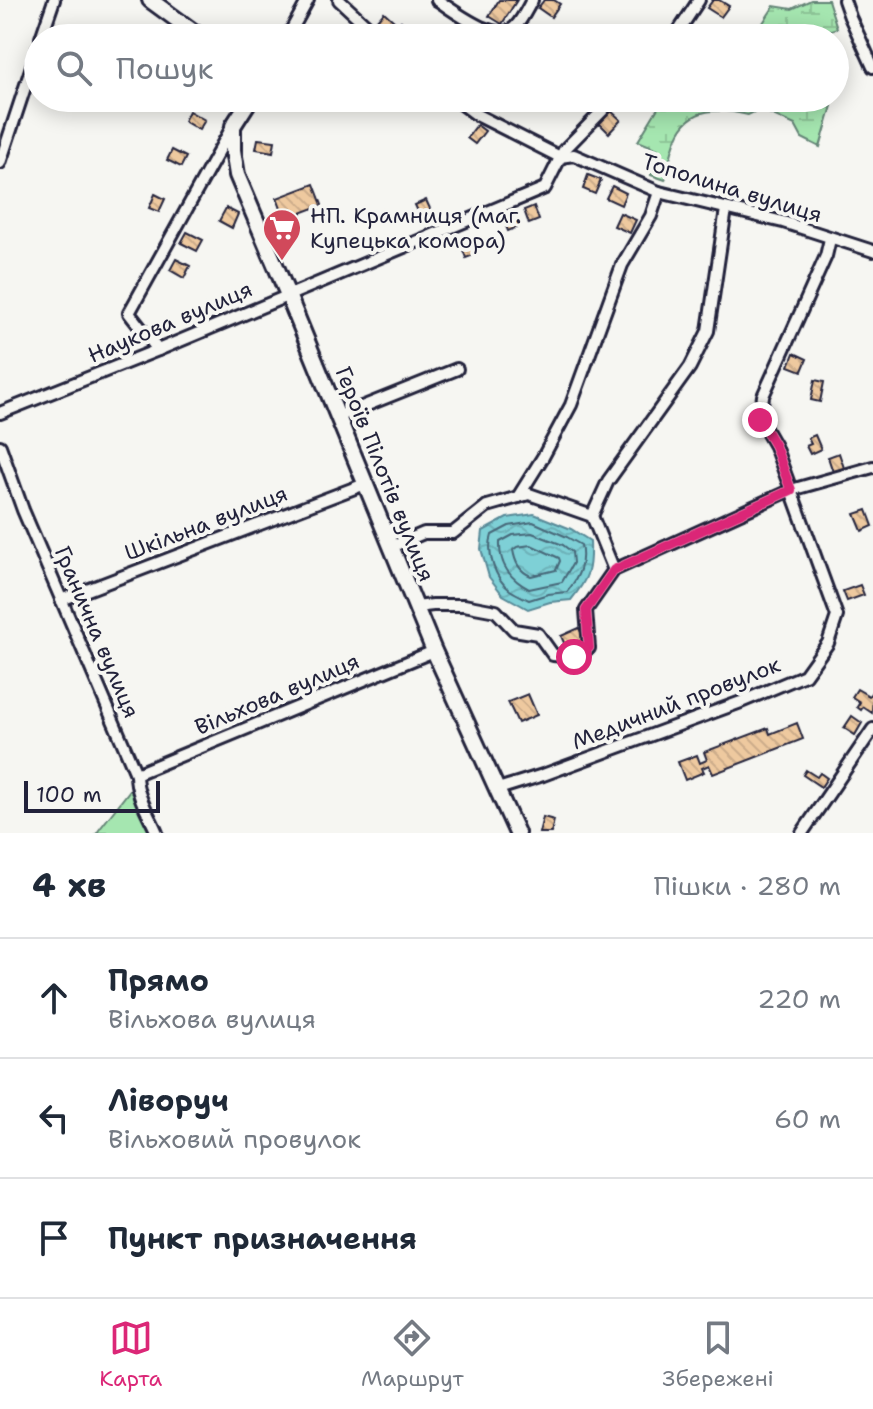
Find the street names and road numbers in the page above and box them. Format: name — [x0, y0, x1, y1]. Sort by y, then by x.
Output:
street label: Тополина вулиця — [638, 147, 826, 229]
street label: Наукова вулиця — [84, 274, 256, 370]
street label: Героїв Пілотів вулиця — [329, 362, 441, 586]
street label: Шкільна вулиця — [120, 479, 292, 567]
street label: Гранична вулиця — [48, 542, 146, 722]
street label: Вільхова вулиця — [190, 646, 364, 742]
street label: Медичний провулок — [568, 650, 785, 756]

